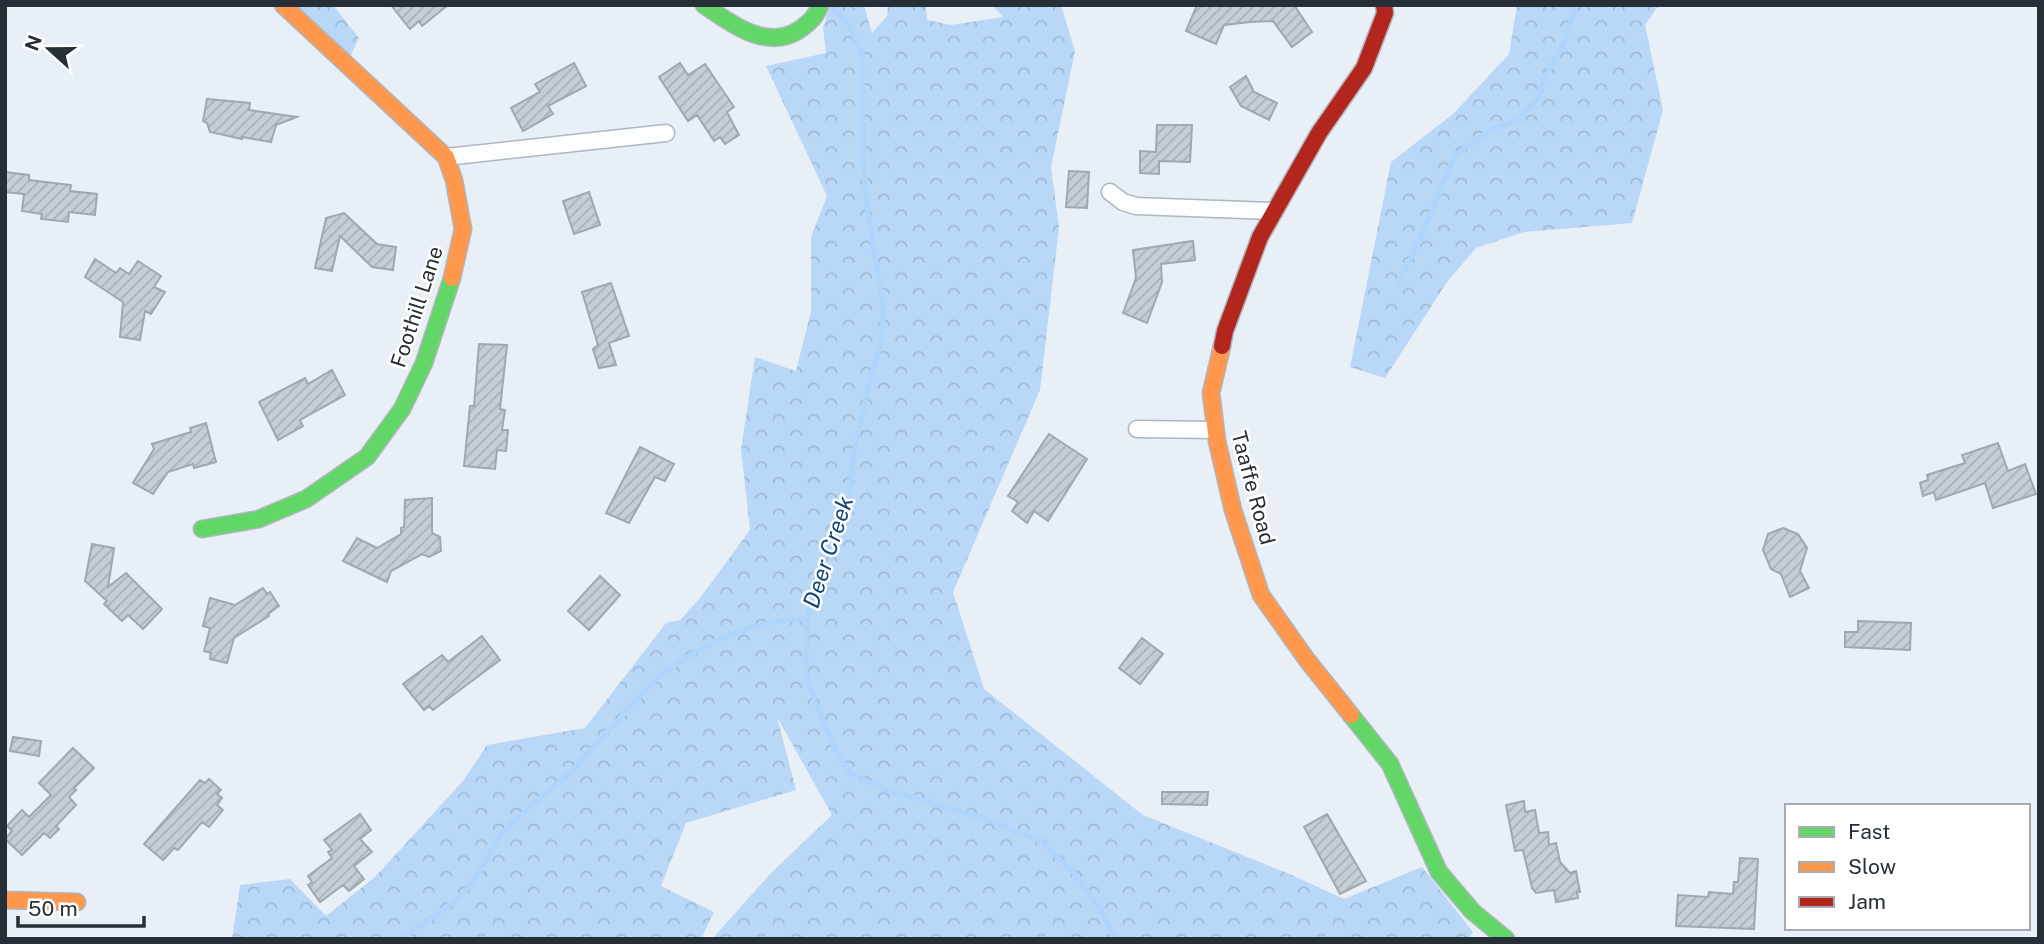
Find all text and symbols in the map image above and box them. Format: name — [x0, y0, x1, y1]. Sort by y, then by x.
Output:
north arrow — [14, 14, 84, 84]
text: N — [20, 32, 46, 54]
street label: Foothill Lane — [385, 243, 448, 371]
street label: Taaffe Road — [1226, 428, 1281, 547]
water label: Deer Creek — [797, 492, 858, 611]
legend — [1785, 804, 2030, 930]
text: Fast — [1848, 819, 1890, 844]
text: Slow — [1848, 854, 1896, 879]
scale bar — [18, 884, 144, 928]
text: Jam — [1848, 889, 1886, 914]
text: 50 m — [28, 896, 78, 921]

